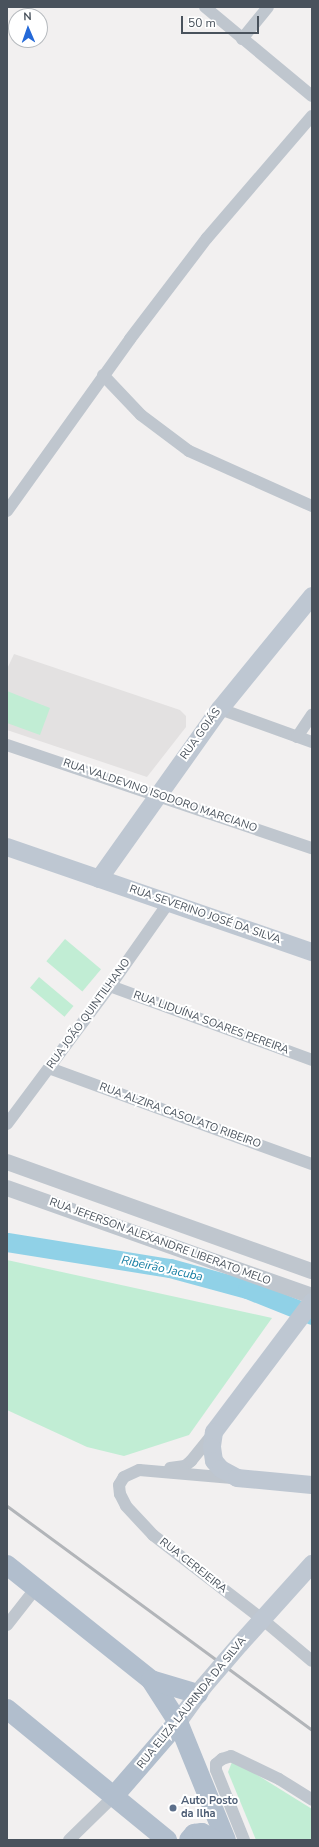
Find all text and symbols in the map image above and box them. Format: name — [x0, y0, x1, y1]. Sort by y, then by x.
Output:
north arrow — [8, 8, 48, 48]
scale bar — [183, 8, 261, 34]
text: N — [23, 9, 32, 24]
text: 50 m — [188, 15, 216, 31]
street label: RUA GOIÁS — [178, 706, 224, 762]
street label: RUA VALDEVINO ISODORO MARCIANO — [61, 757, 259, 835]
street label: RUA SEVERINO JOSÉ DA SILVA — [128, 883, 282, 947]
street label: RUA JOÃO QUINTILHANO — [45, 956, 133, 1072]
street label: RUA LIDUÍNA SOARES PEREIRA — [131, 989, 291, 1057]
street label: RUA ALZIRA CASOLATO RIBEIRO — [97, 1081, 263, 1151]
street label: RUA JEFERSON ALEXANDRE LIBERATO MELO — [48, 1196, 272, 1288]
water label: Ribeirão Jacuba — [120, 1253, 204, 1285]
street label: RUA CEREJEIRA — [157, 1536, 229, 1596]
street label: RUA ELIZA LAURINDA DA SILVA — [135, 1634, 249, 1772]
place label: Auto Posto da Ilha — [181, 1795, 238, 1821]
marker: Auto Posto da Ilha — [168, 1803, 178, 1813]

